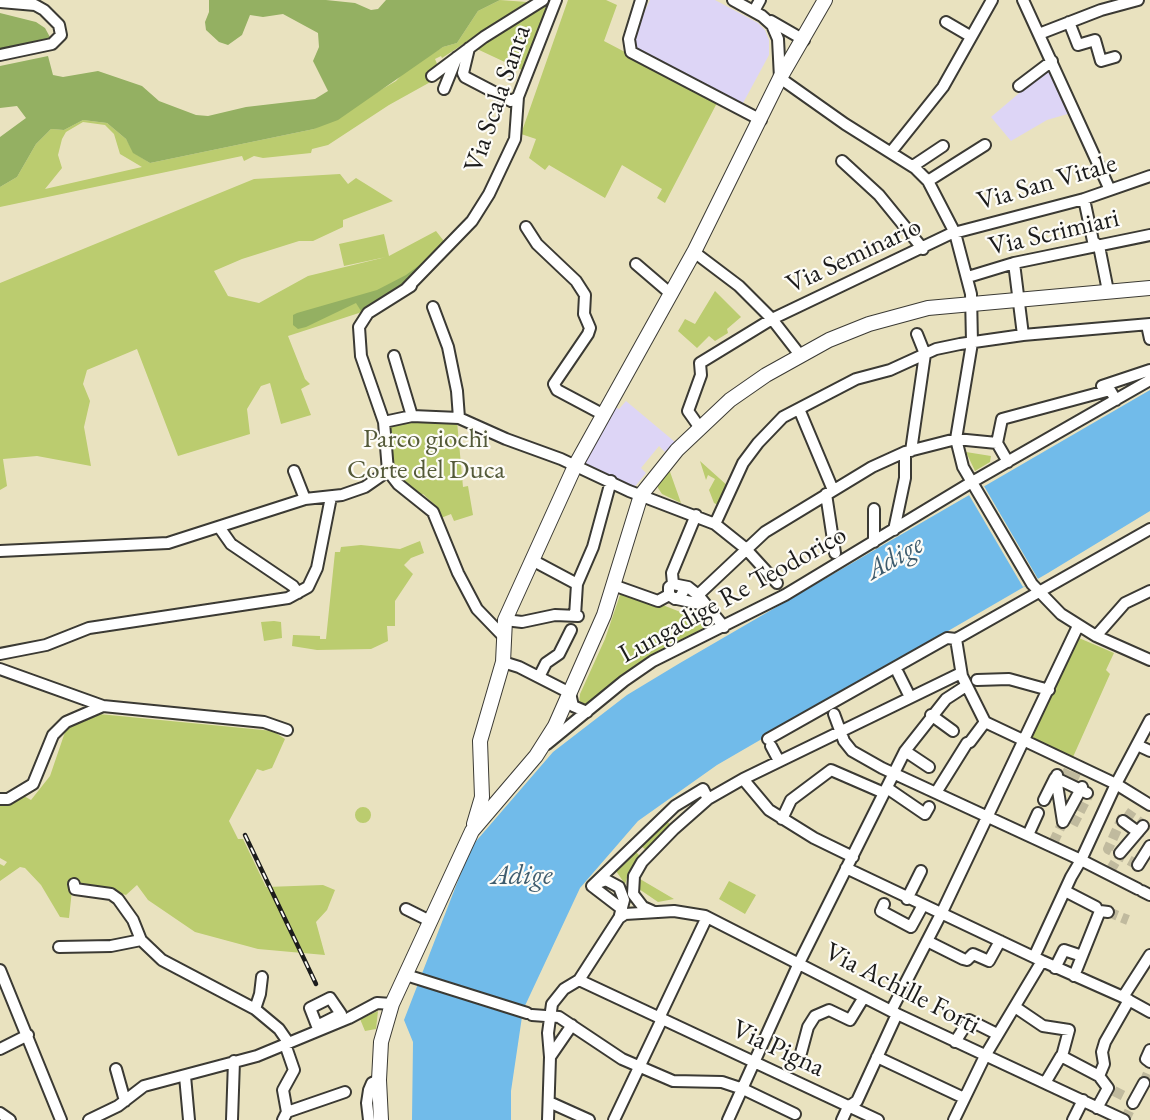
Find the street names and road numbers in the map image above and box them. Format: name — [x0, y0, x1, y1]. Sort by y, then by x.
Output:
street label: Via Scala Santa — [458, 21, 538, 177]
street label: Via San Vitale — [973, 148, 1121, 218]
street label: Via Scrimiari — [985, 202, 1123, 264]
street label: Via Seminario — [781, 211, 927, 301]
street label: Lungadige Re Teodorico — [614, 519, 852, 671]
street label: Via Achille Forti — [819, 936, 985, 1042]
street label: Via Pigna — [726, 1013, 830, 1085]

